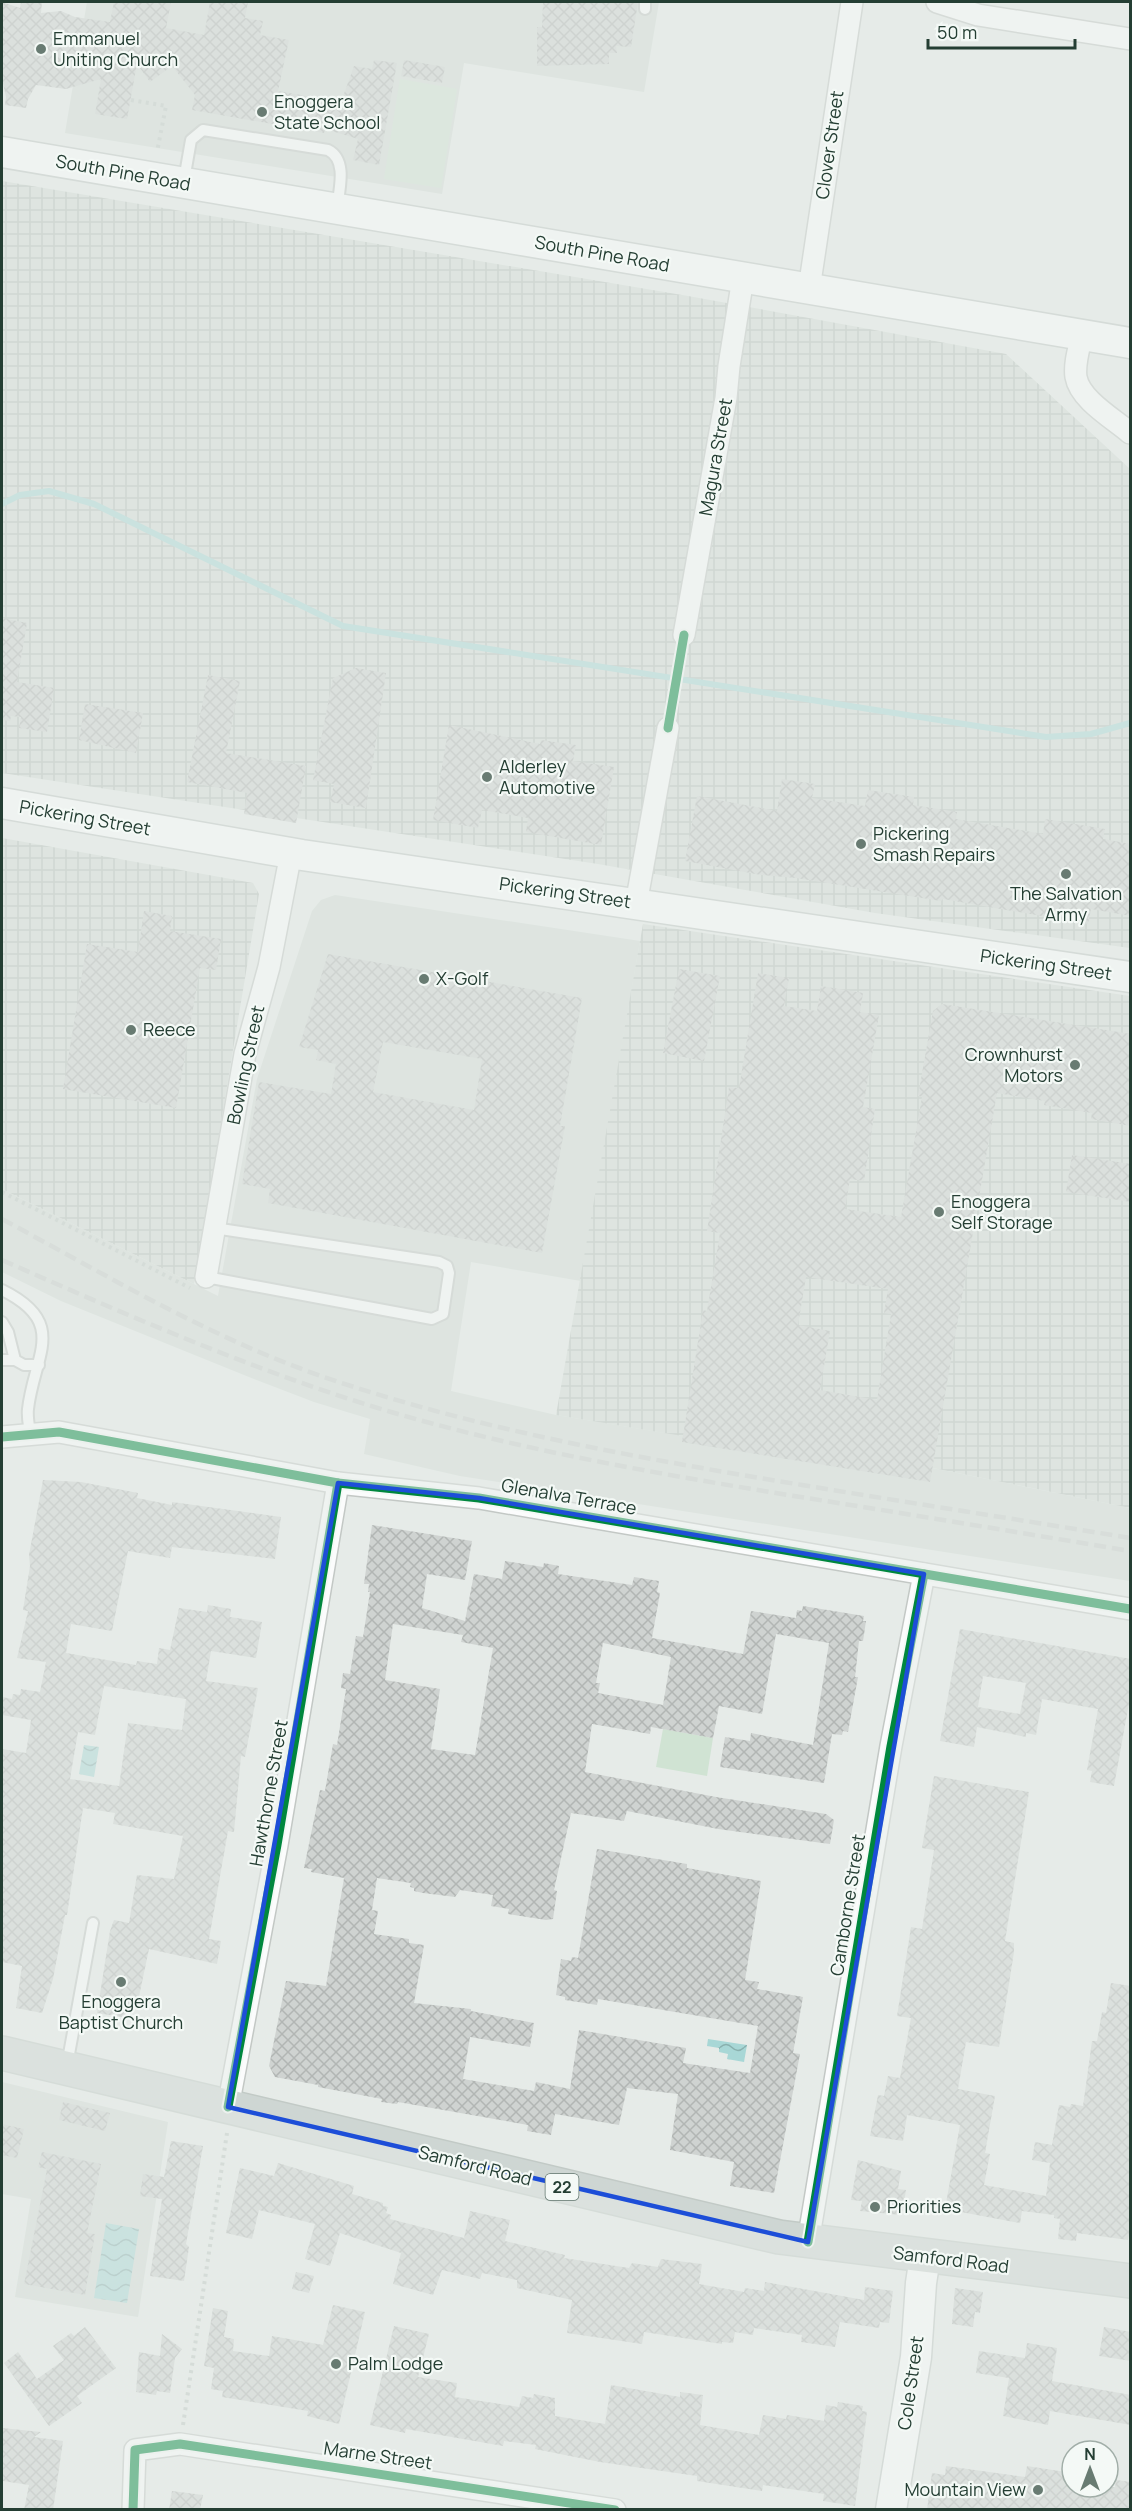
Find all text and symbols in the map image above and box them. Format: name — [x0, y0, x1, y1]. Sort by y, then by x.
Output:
scale bar — [928, 12, 1075, 50]
text: 50 m — [937, 20, 977, 44]
place label: Emmanuel Uniting Church — [53, 26, 178, 71]
marker: Emmanuel Uniting Church — [34, 42, 48, 56]
place label: Enoggera State School — [274, 89, 381, 134]
street label: Clover Street — [809, 89, 849, 201]
marker: Enoggera State School — [255, 105, 269, 119]
street label: South Pine Road — [54, 148, 192, 196]
street label: South Pine Road — [533, 229, 671, 277]
street label: Magura Street — [693, 396, 737, 518]
place label: Alderley Automotive — [499, 754, 595, 799]
marker: Alderley Automotive — [480, 770, 494, 784]
street label: Pickering Street — [18, 794, 153, 840]
place label: Pickering Smash Repairs — [873, 821, 995, 866]
marker: Pickering Smash Repairs — [854, 837, 868, 851]
marker: The Salvation Army — [1059, 867, 1073, 881]
street label: Pickering Street — [498, 871, 633, 913]
place label: The Salvation Army — [1010, 881, 1122, 926]
street label: Pickering Street — [979, 943, 1114, 985]
place label: X-Golf — [436, 966, 489, 990]
marker: X-Golf — [417, 972, 431, 986]
street label: Bowling Street — [221, 1003, 269, 1127]
place label: Reece — [143, 1017, 196, 1041]
marker: Reece — [124, 1023, 138, 1037]
place label: Crownhurst Motors — [965, 1042, 1063, 1087]
marker: Crownhurst Motors — [1068, 1058, 1082, 1072]
place label: Enoggera Self Storage — [951, 1189, 1053, 1234]
marker: Enoggera Self Storage — [932, 1205, 946, 1219]
street label: Glenalva Terrace — [500, 1472, 639, 1520]
street label: Hawthorne Street — [243, 1718, 293, 1868]
street label: Camborne Street — [824, 1832, 870, 1978]
marker: Enoggera Baptist Church — [114, 1975, 128, 1989]
place label: Enoggera Baptist Church — [59, 1989, 183, 2034]
street label: Samford Road — [416, 2139, 535, 2191]
road number: 22 — [546, 2174, 578, 2200]
place label: Priorities — [887, 2194, 961, 2218]
marker: Priorities — [868, 2200, 882, 2214]
street label: Samford Road — [892, 2240, 1010, 2278]
street label: Cole Street — [892, 2334, 928, 2431]
place label: Palm Lodge — [348, 2351, 443, 2375]
marker: Palm Lodge — [329, 2357, 343, 2371]
street label: Marne Street — [322, 2436, 434, 2474]
north arrow — [1060, 2439, 1120, 2499]
text: N — [1084, 2443, 1096, 2465]
place label: Mountain View — [904, 2477, 1026, 2501]
marker: Mountain View — [1031, 2483, 1045, 2497]

